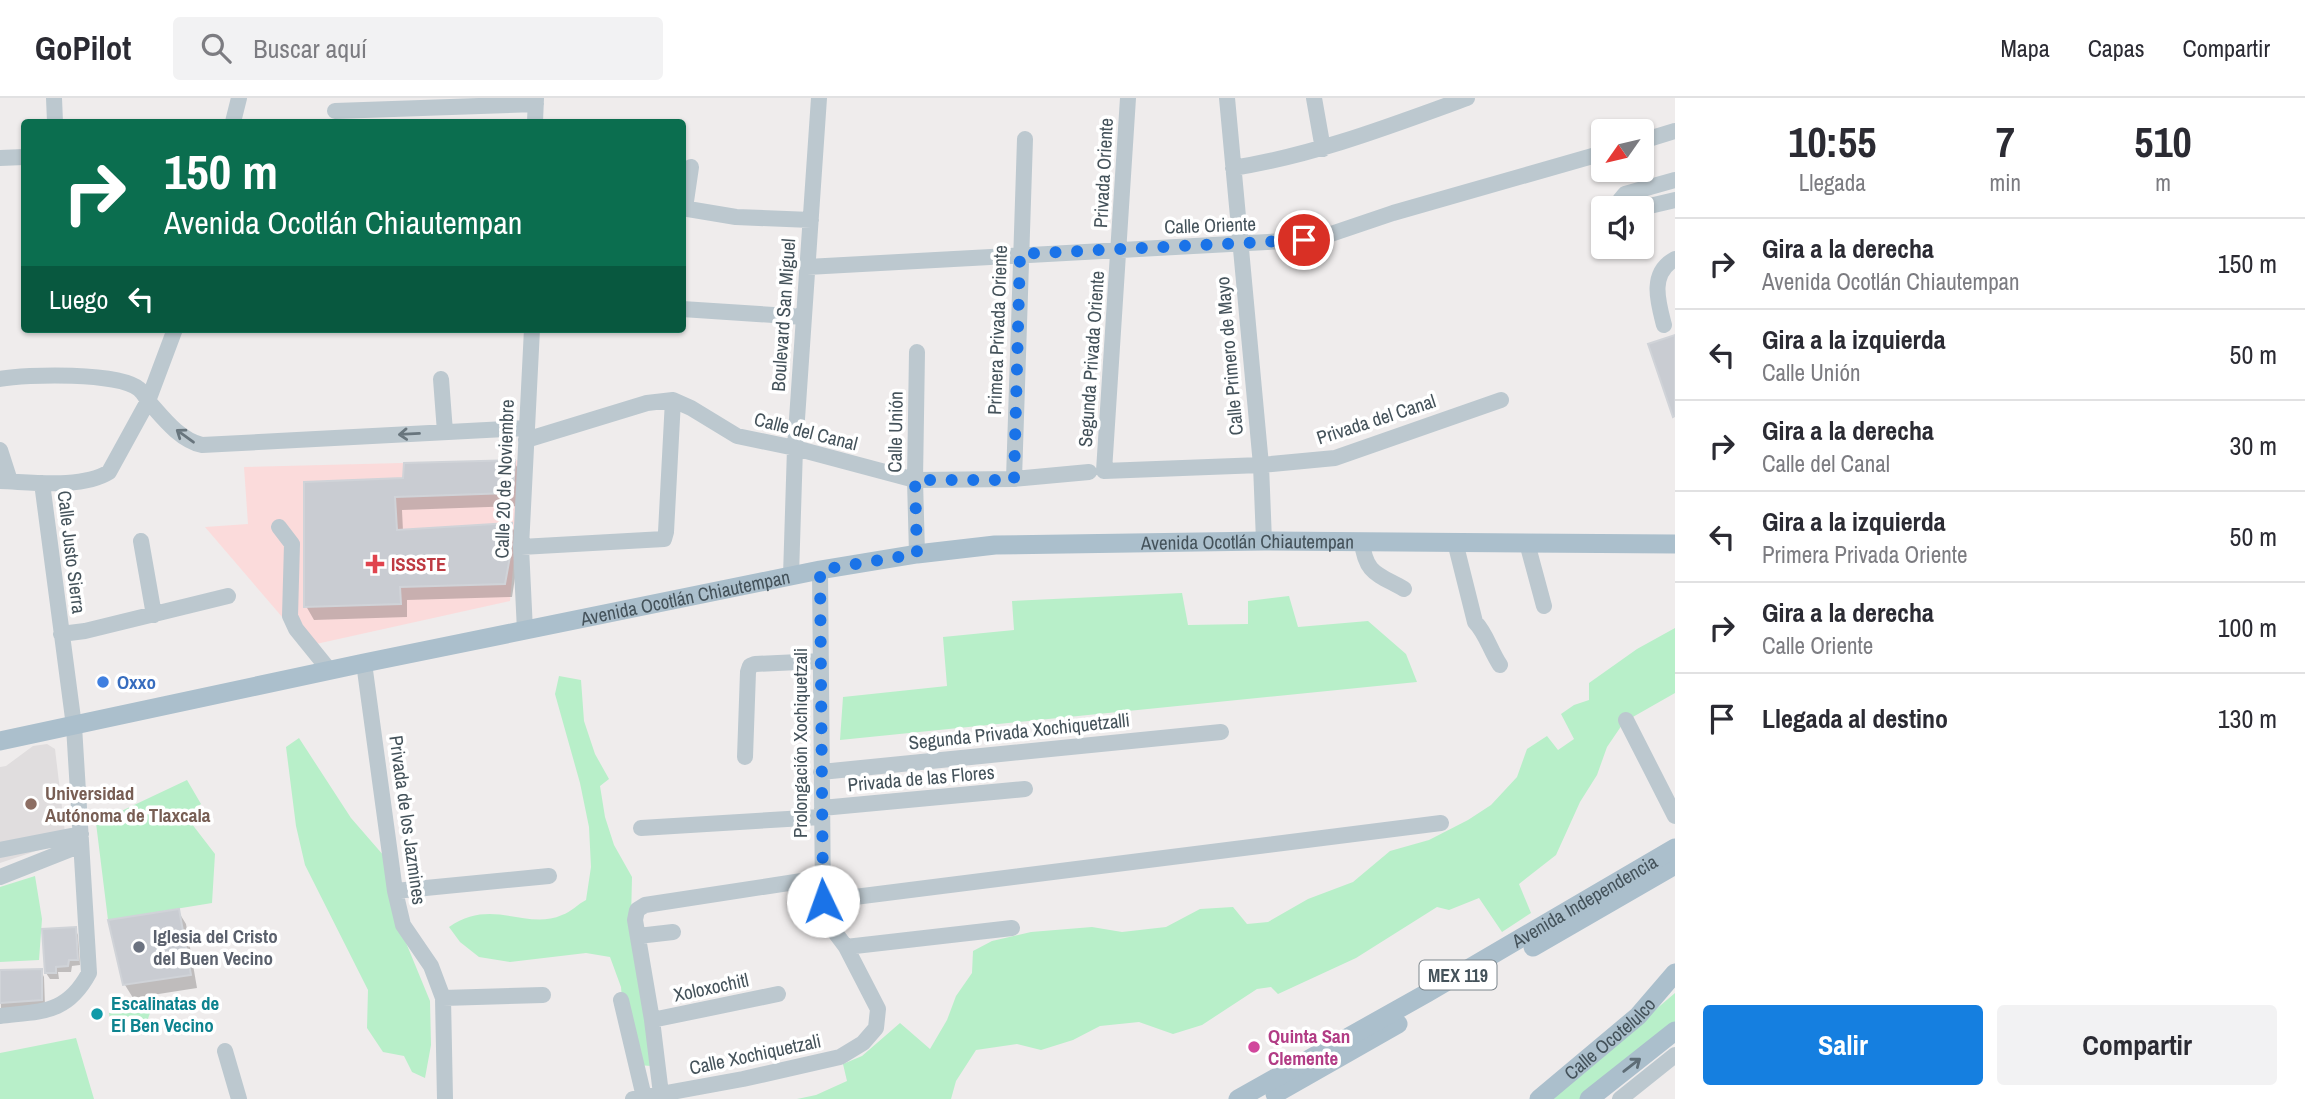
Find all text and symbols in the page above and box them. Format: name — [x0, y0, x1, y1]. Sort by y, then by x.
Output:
search box — [173, 17, 663, 80]
text: GoPilot — [35, 26, 131, 70]
icon: search — [197, 29, 235, 67]
text: Buscar aquí — [253, 31, 367, 66]
text: Mapa — [2000, 32, 2050, 64]
text: Capas — [2088, 32, 2145, 64]
text: Compartir — [2183, 32, 2270, 64]
text: 10:55 — [1788, 114, 1876, 170]
text: 7 — [1996, 114, 2015, 170]
text: 510 — [2134, 114, 2192, 170]
street label: Privada Oriente — [1087, 117, 1119, 229]
north arrow — [1591, 119, 1654, 182]
map controls — [1591, 119, 1654, 259]
text: 150 m — [164, 138, 278, 204]
icon: right — [49, 147, 140, 238]
text: Llegada — [1799, 167, 1866, 198]
text: min — [1990, 167, 2021, 198]
text: m — [2155, 167, 2171, 198]
button: sound — [1591, 196, 1654, 259]
text: Avenida Ocotlán Chiautempan — [164, 201, 522, 244]
street label: Calle Oriente — [1164, 210, 1256, 240]
pin — [1274, 210, 1334, 270]
icon: arrive — [1285, 221, 1323, 259]
text: Gira a la derecha — [1762, 231, 1934, 266]
street label: Boulevard San Miguel — [765, 238, 801, 392]
street label: Primera Privada Oriente — [981, 245, 1013, 415]
icon: right — [1703, 245, 1741, 283]
text: 150 m — [2218, 246, 2277, 281]
text: Avenida Ocotlán Chiautempan — [1762, 266, 2020, 297]
street label: Segunda Privada Oriente — [1072, 270, 1110, 448]
street label: Calle Primero de Mayo — [1209, 276, 1249, 436]
icon: left — [122, 280, 160, 318]
text: Luego — [49, 282, 108, 317]
text: Gira a la izquierda — [1762, 322, 1946, 357]
icon: left — [1703, 336, 1741, 374]
text: 50 m — [2230, 337, 2277, 372]
text: Calle Unión — [1762, 357, 1861, 388]
street label: Privada del Canal — [1313, 388, 1439, 450]
street label: Calle Unión — [881, 391, 909, 473]
street label: Calle 20 de Noviembre — [488, 399, 520, 559]
street label: Calle del Canal — [752, 406, 860, 456]
text: Gira a la derecha — [1762, 413, 1934, 448]
icon: right — [1703, 427, 1741, 465]
one-way arrow — [399, 428, 421, 441]
text: 30 m — [2230, 428, 2277, 463]
one-way arrow — [176, 429, 195, 443]
text: Calle del Canal — [1762, 448, 1890, 479]
street label: Calle Justo Sierra — [52, 489, 92, 615]
text: Gira a la izquierda — [1762, 504, 1946, 539]
icon: left — [1703, 518, 1741, 556]
text: 50 m — [2230, 519, 2277, 554]
street label: Avenida Ocotlán Chiautempan — [1140, 528, 1354, 556]
text: Primera Privada Oriente — [1762, 539, 1967, 570]
place label: ISSSTE — [391, 551, 446, 577]
marker: ISSSTE — [365, 554, 385, 574]
street label: Avenida Ocotlán Chiautempan — [577, 563, 792, 632]
text: Gira a la derecha — [1762, 595, 1934, 630]
icon: right — [1703, 609, 1741, 647]
text: 100 m — [2218, 610, 2277, 645]
text: Calle Oriente — [1762, 630, 1873, 661]
street label: Prolongación Xochiquetzali — [787, 648, 813, 838]
place label: Oxxo — [117, 669, 156, 695]
marker: Oxxo — [95, 674, 111, 690]
icon: arrive — [1703, 700, 1741, 738]
text: Llegada al destino — [1762, 701, 1948, 736]
text: 130 m — [2218, 701, 2277, 736]
street label: Segunda Privada Xochiquetzalli — [907, 706, 1131, 756]
street label: Privada de los Jazmines — [383, 734, 433, 906]
street label: Privada de las Flores — [847, 759, 996, 797]
place label: Universidad Autónoma de Tlaxcala — [45, 780, 211, 828]
marker: Universidad Autónoma de Tlaxcala — [23, 796, 39, 812]
street label: Avenida Independencia — [1506, 848, 1662, 954]
position arrow — [786, 864, 860, 938]
place label: Iglesia del Cristo del Buen Vecino — [153, 923, 278, 971]
marker: Iglesia del Cristo del Buen Vecino — [131, 939, 147, 955]
road number: MEX 119 — [1420, 960, 1496, 990]
street label: Xoloxochitl — [671, 966, 751, 1008]
place label: Escalinatas de El Ben Vecino — [111, 990, 220, 1038]
street label: Calle Ocotelulco — [1558, 992, 1661, 1086]
button: Salir — [1703, 1005, 1983, 1085]
button: Compartir — [1997, 1005, 2277, 1085]
marker: Escalinatas de El Ben Vecino — [89, 1006, 105, 1022]
place label: Quinta San Clemente — [1268, 1023, 1350, 1071]
street label: Calle Xochiquetzali — [687, 1027, 823, 1081]
marker: Quinta San Clemente — [1246, 1039, 1262, 1055]
one-way arrow — [1622, 1057, 1640, 1073]

